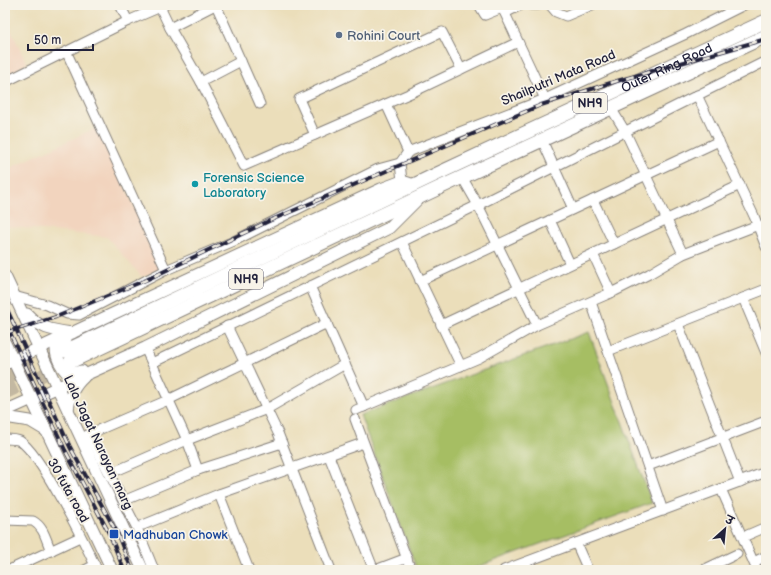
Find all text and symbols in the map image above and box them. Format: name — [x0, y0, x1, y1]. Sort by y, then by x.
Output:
scale bar — [28, 26, 93, 52]
place label: Rohini Court — [347, 28, 420, 44]
marker: Rohini Court — [334, 30, 344, 40]
text: 50 m — [34, 33, 61, 48]
street label: Outer Ring Road — [619, 40, 715, 96]
street label: Shailputri Mata Road — [499, 47, 618, 109]
road number: NH9 — [573, 93, 607, 113]
place label: Forensic Science Laboratory — [203, 170, 305, 201]
marker: Forensic Science Laboratory — [190, 179, 200, 189]
road number: NH9 — [229, 269, 263, 289]
street label: Lala Jagat Narayan marg — [60, 373, 136, 512]
street label: 30 futa road — [44, 455, 92, 526]
north arrow — [705, 509, 745, 549]
text: उ — [722, 513, 737, 529]
place label: Madhuban Chowk — [123, 527, 228, 543]
marker: Madhuban Chowk — [108, 528, 120, 540]

